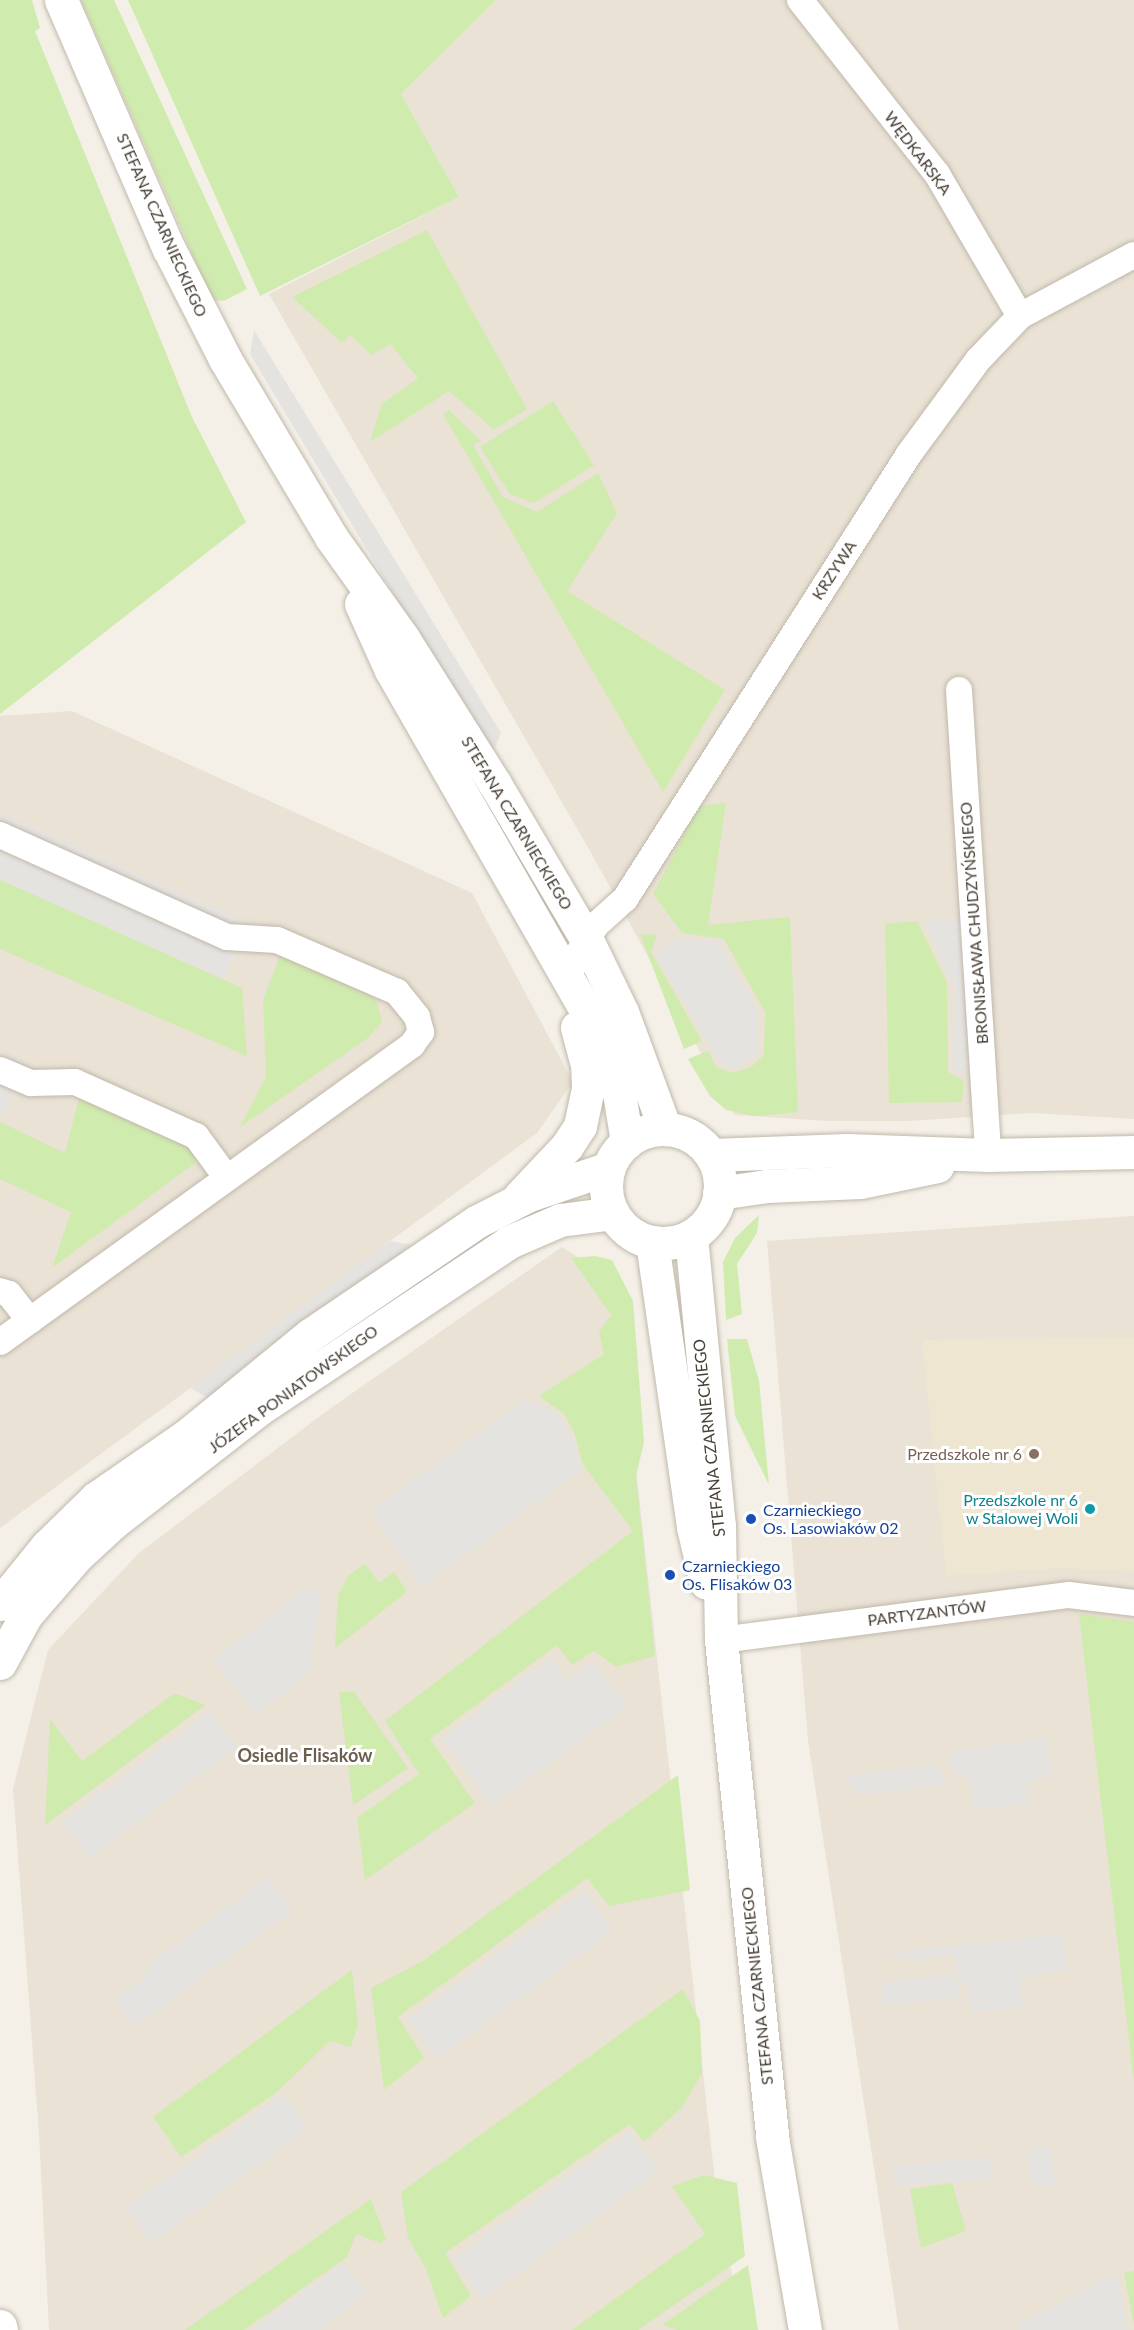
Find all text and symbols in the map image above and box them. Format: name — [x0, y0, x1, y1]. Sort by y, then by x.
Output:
street label: WĘDKARSKA — [880, 107, 956, 199]
street label: STEFANA CZARNIECKIEGO — [113, 130, 211, 320]
street label: KRZYWA — [808, 537, 860, 603]
street label: STEFANA CZARNIECKIEGO — [457, 733, 577, 913]
street label: BRONISŁAWA CHUDZYŃSKIEGO — [956, 801, 992, 1045]
street label: JÓZEFA PONIATOWSKIEGO — [204, 1321, 382, 1457]
street label: STEFANA CZARNIECKIEGO — [689, 1338, 729, 1538]
place label: Przedszkole nr 6 — [907, 1444, 1022, 1464]
marker: Przedszkole nr 6 — [1027, 1447, 1041, 1461]
place label: Przedszkole nr 6 w Stalowej Woli — [963, 1490, 1078, 1528]
place label: Czarnieckiego Os. Lasowiaków 02 — [763, 1500, 899, 1538]
marker: Przedszkole nr 6 w Stalowej Woli — [1083, 1502, 1097, 1516]
marker: Czarnieckiego Os. Lasowiaków 02 — [744, 1512, 758, 1526]
place label: Czarnieckiego Os. Flisaków 03 — [682, 1556, 793, 1594]
marker: Czarnieckiego Os. Flisaków 03 — [663, 1568, 677, 1582]
street label: PARTYZANTÓW — [867, 1596, 987, 1630]
district label: Osiedle Flisaków — [237, 1744, 373, 1766]
street label: STEFANA CZARNIECKIEGO — [737, 1886, 777, 2086]

